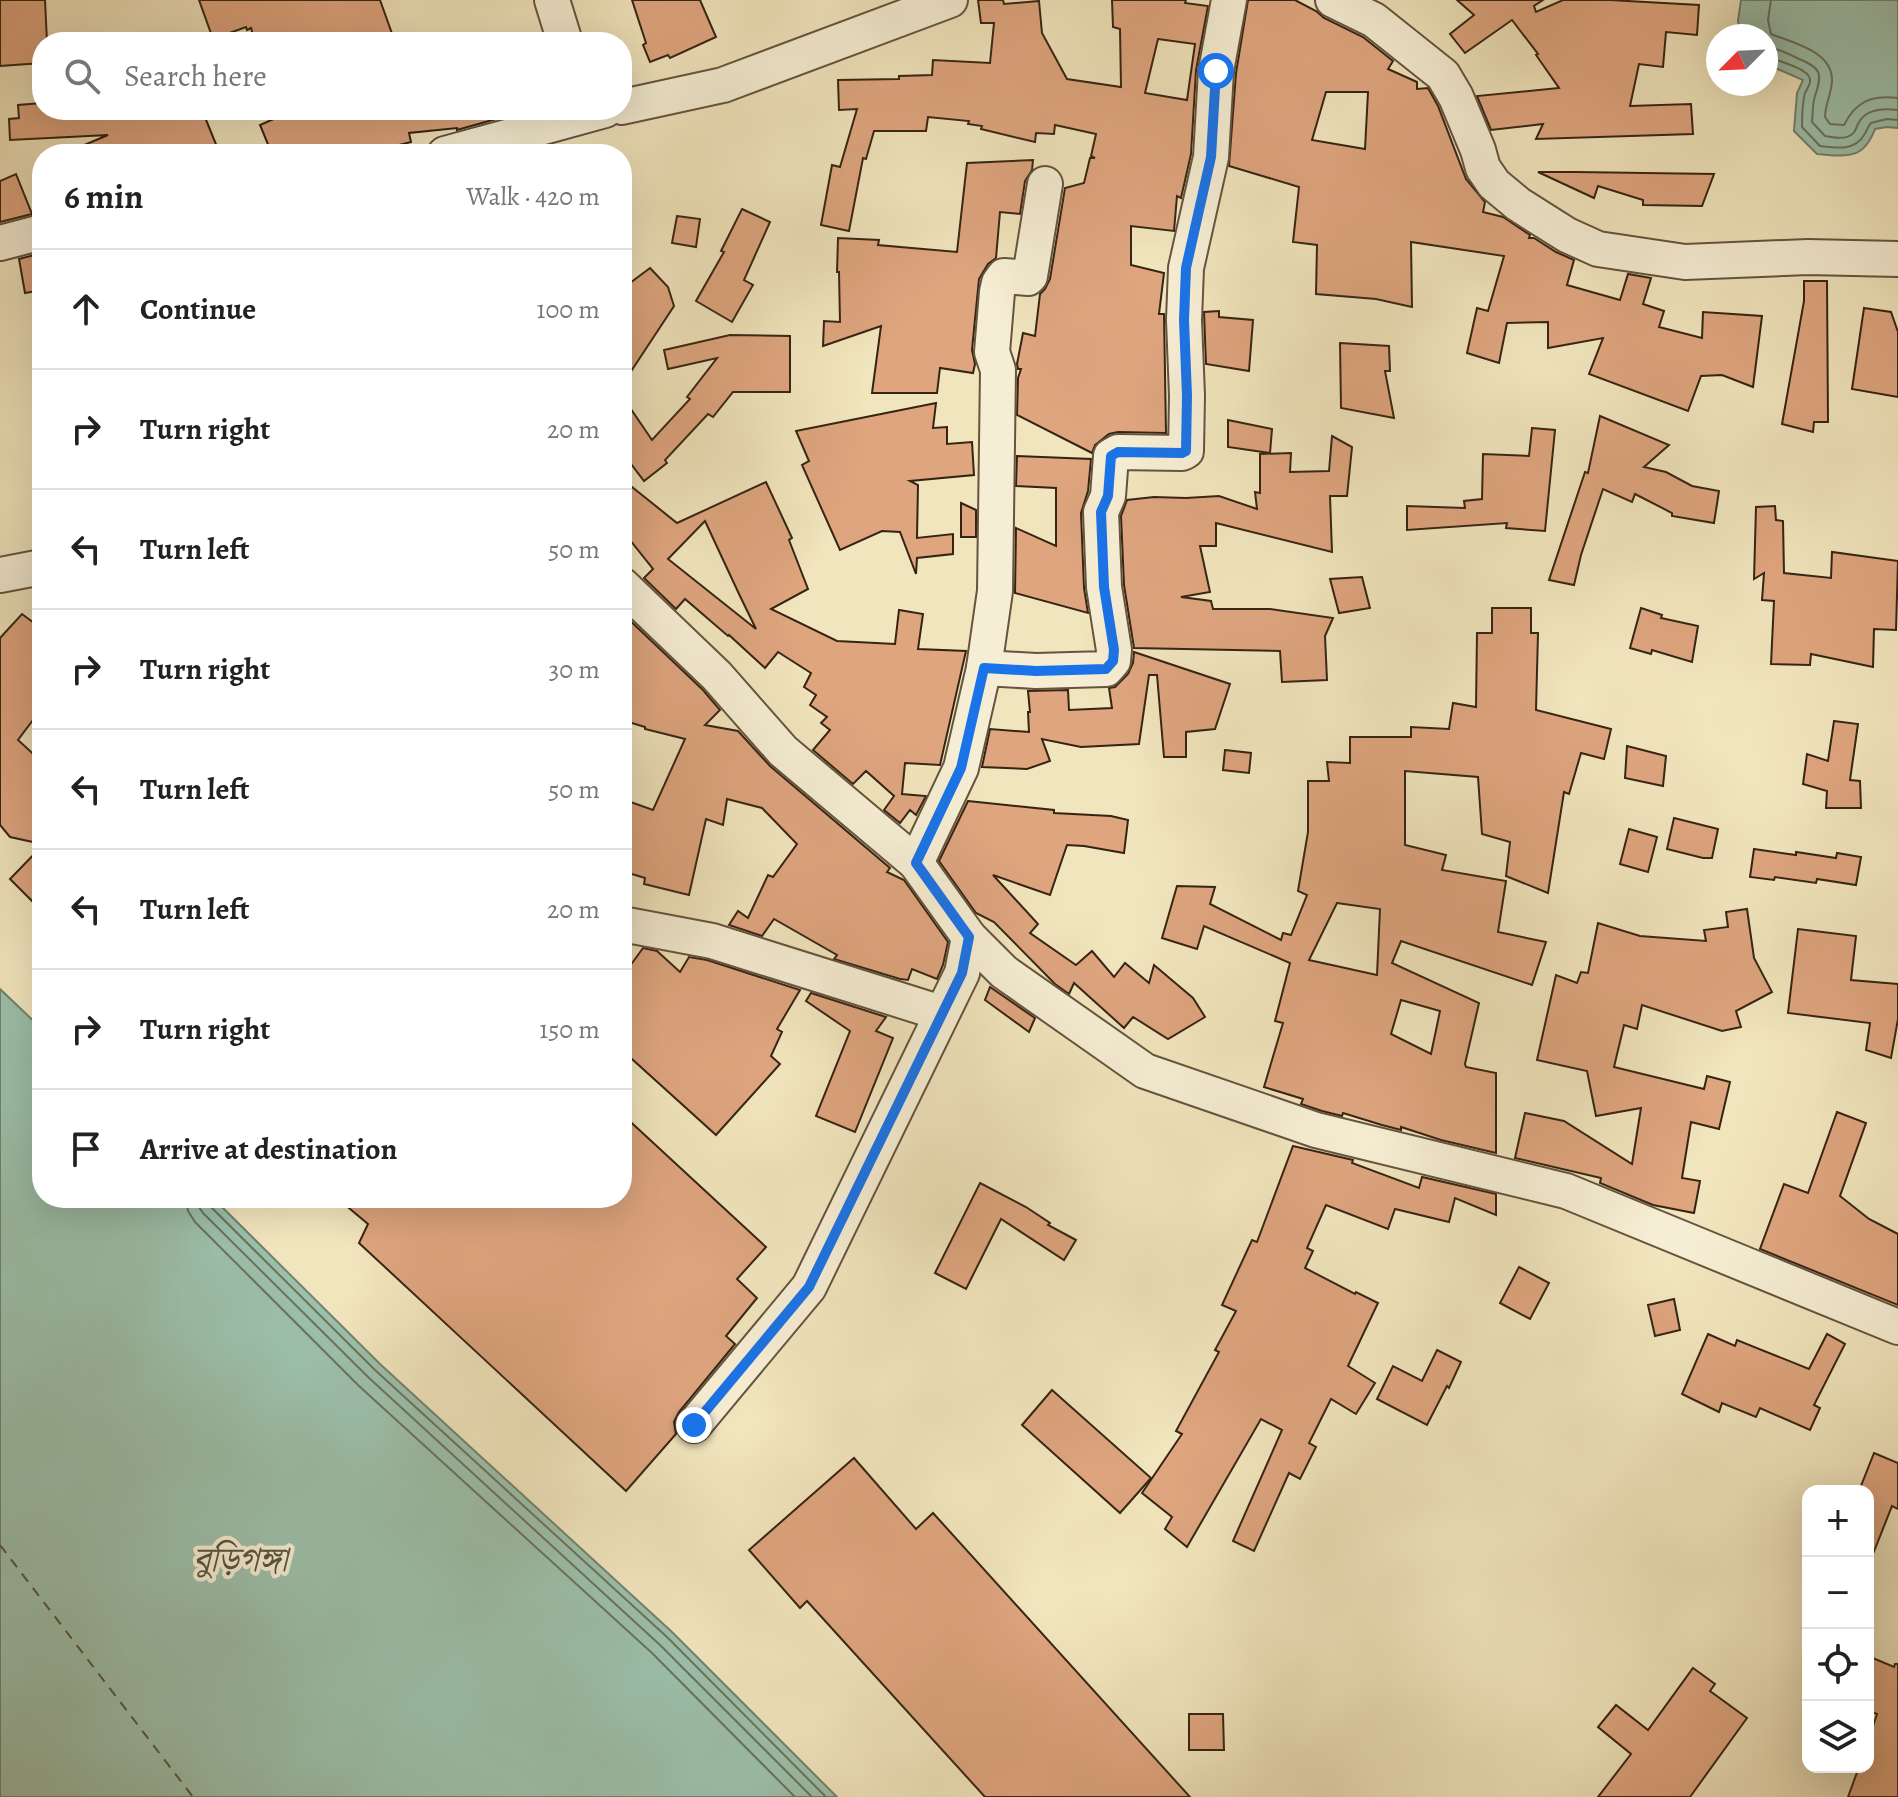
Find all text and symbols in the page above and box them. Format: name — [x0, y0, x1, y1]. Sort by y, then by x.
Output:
north arrow — [1706, 24, 1778, 96]
search box — [32, 32, 632, 120]
route start — [1198, 53, 1234, 89]
icon: search — [60, 54, 104, 98]
text: Search here — [124, 56, 267, 96]
text: 6 min — [64, 173, 143, 220]
text: Walk · 420 m — [466, 179, 600, 214]
icon: ahead — [64, 287, 108, 331]
text: Continue — [140, 289, 256, 329]
text: 100 m — [537, 292, 600, 327]
icon: right — [64, 407, 108, 451]
text: Turn right — [140, 409, 270, 449]
text: 20 m — [547, 412, 600, 447]
icon: left — [64, 527, 108, 571]
text: Turn left — [140, 529, 249, 569]
text: 50 m — [548, 532, 600, 567]
icon: right — [64, 647, 108, 691]
text: Turn right — [140, 649, 270, 689]
text: 30 m — [549, 652, 600, 687]
icon: left — [64, 767, 108, 811]
text: Turn left — [140, 769, 249, 809]
text: 50 m — [548, 772, 600, 807]
icon: left — [64, 887, 108, 931]
text: Turn left — [140, 889, 249, 929]
text: 20 m — [547, 892, 600, 927]
icon: right — [64, 1007, 108, 1051]
text: Turn right — [140, 1009, 270, 1049]
text: 150 m — [539, 1012, 600, 1047]
icon: arrive — [64, 1127, 108, 1171]
text: Arrive at destination — [140, 1129, 397, 1169]
route end — [676, 1407, 712, 1443]
map controls — [1802, 1485, 1874, 1773]
button: + — [1802, 1485, 1874, 1557]
water label: বুড়িগঙ্গা — [193, 1536, 292, 1583]
button: − — [1802, 1557, 1874, 1629]
button: locate — [1802, 1629, 1874, 1701]
button: layers — [1802, 1701, 1874, 1773]

